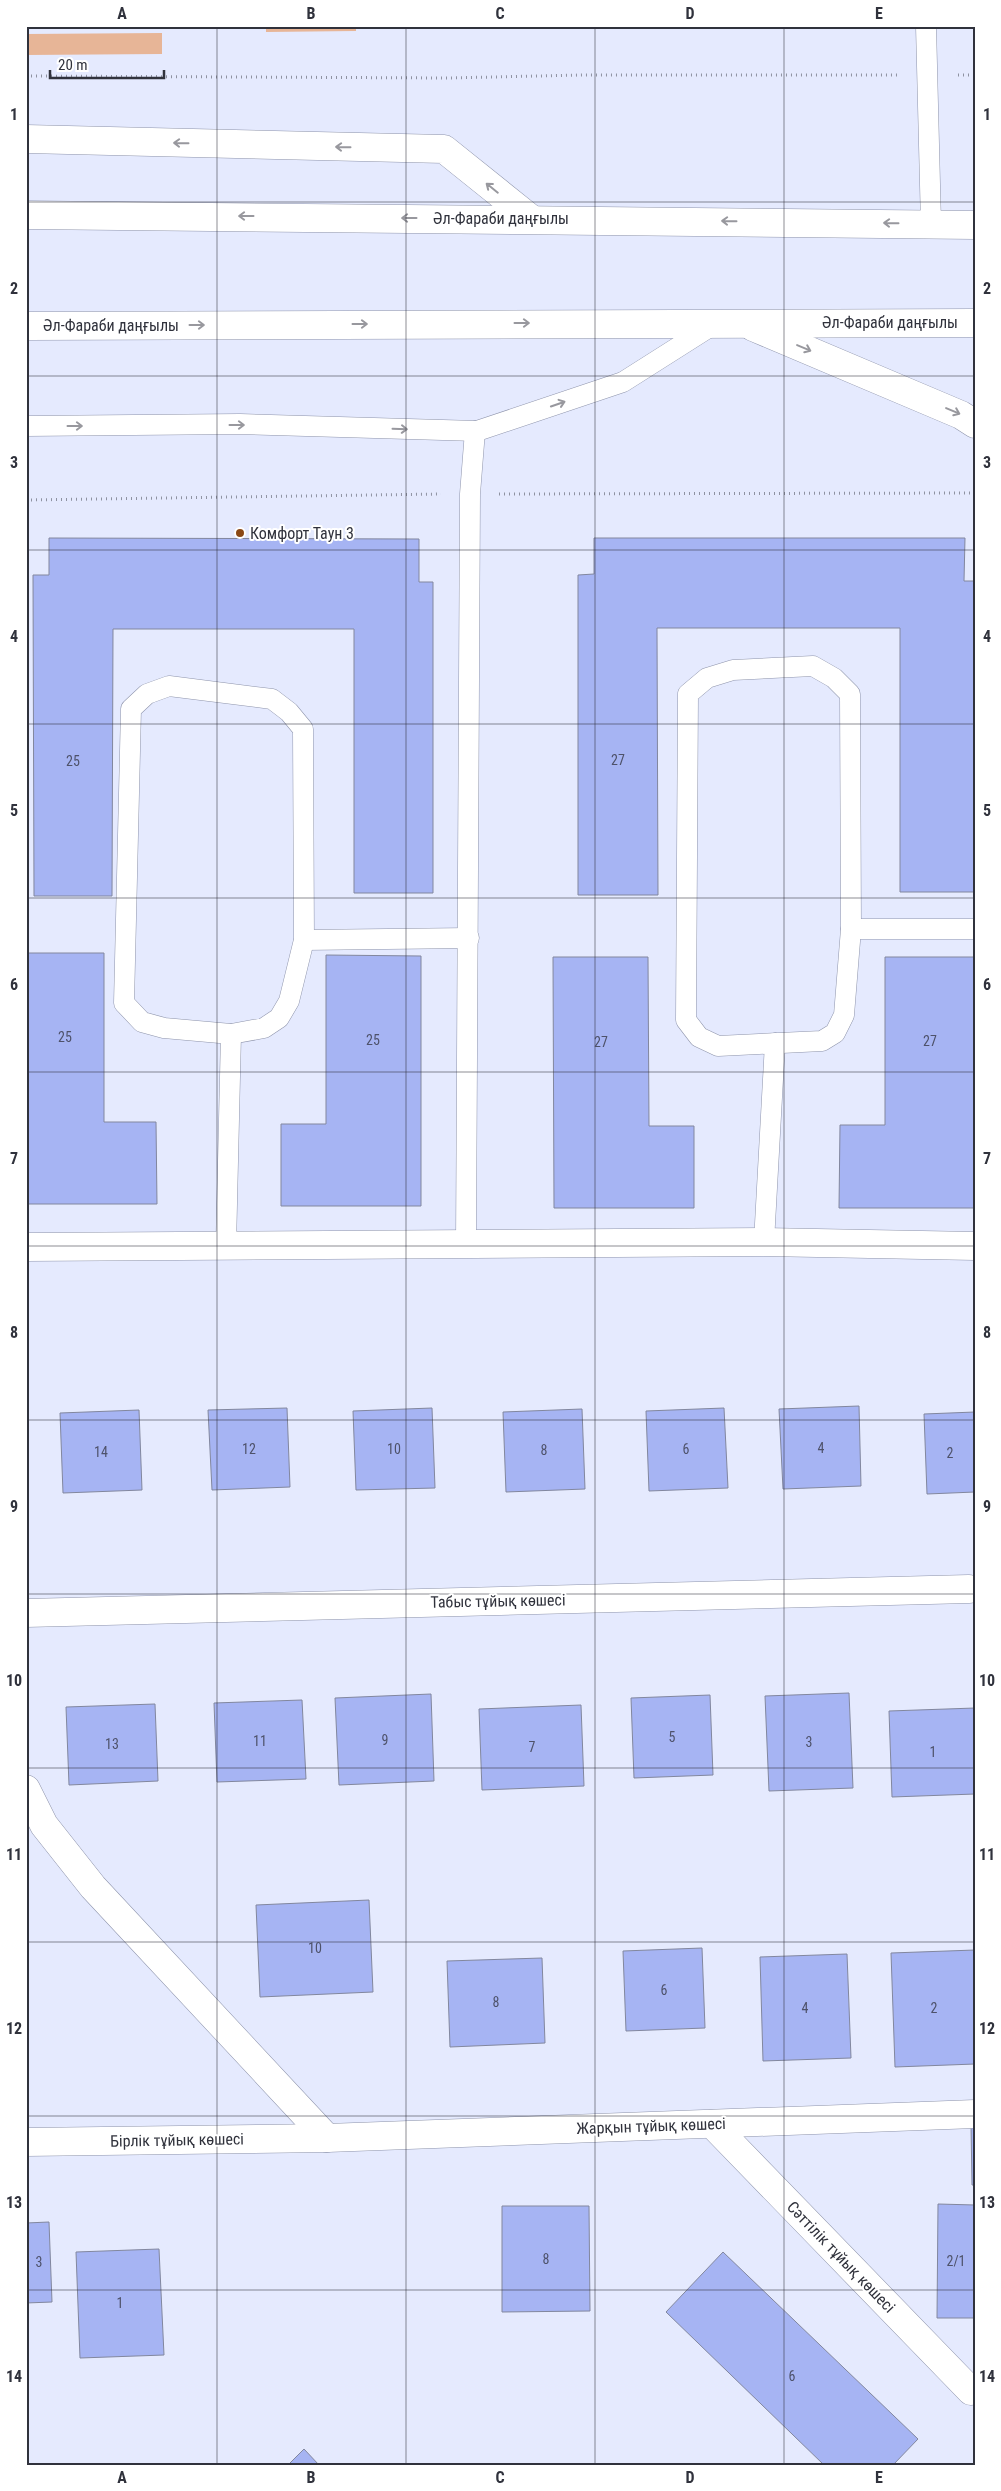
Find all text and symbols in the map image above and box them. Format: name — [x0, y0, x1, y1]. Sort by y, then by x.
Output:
text: A — [117, 4, 127, 23]
text: B — [307, 4, 316, 23]
text: C — [495, 4, 505, 23]
text: D — [685, 4, 695, 23]
text: E — [875, 4, 883, 23]
scale bar — [50, 48, 164, 80]
text: 20 m — [58, 56, 88, 74]
text: 1 — [10, 105, 18, 124]
text: 1 — [983, 105, 991, 124]
one-way arrow — [173, 138, 189, 147]
one-way arrow — [336, 142, 352, 152]
one-way arrow — [486, 182, 499, 193]
street label: Әл-Фараби даңғылы — [433, 209, 569, 228]
one-way arrow — [238, 212, 254, 221]
one-way arrow — [401, 213, 417, 222]
one-way arrow — [721, 216, 737, 226]
one-way arrow — [883, 218, 900, 228]
text: 2 — [10, 279, 18, 298]
text: 2 — [983, 279, 991, 298]
street label: Әл-Фараби даңғылы — [822, 313, 958, 332]
street label: Әл-Фараби даңғылы — [43, 316, 179, 335]
one-way arrow — [514, 318, 530, 328]
one-way arrow — [352, 319, 368, 329]
one-way arrow — [189, 320, 205, 330]
one-way arrow — [796, 344, 811, 353]
one-way arrow — [550, 399, 565, 408]
one-way arrow — [945, 407, 960, 417]
one-way arrow — [229, 420, 245, 430]
one-way arrow — [66, 421, 83, 431]
one-way arrow — [392, 424, 408, 434]
text: 3 — [10, 453, 18, 472]
text: 3 — [983, 453, 991, 472]
place label: Комфорт Таун 3 — [250, 524, 354, 543]
marker: Комфорт Таун 3 — [234, 527, 246, 539]
text: 4 — [10, 627, 18, 646]
text: 4 — [983, 627, 991, 646]
house number: 27 — [611, 752, 625, 768]
house number: 25 — [66, 753, 80, 769]
text: 5 — [10, 801, 18, 820]
text: 5 — [983, 801, 991, 820]
text: 6 — [10, 975, 18, 994]
text: 6 — [983, 975, 991, 994]
house number: 25 — [58, 1029, 72, 1045]
house number: 25 — [366, 1032, 380, 1048]
house number: 27 — [923, 1033, 937, 1049]
house number: 27 — [594, 1034, 608, 1050]
text: 7 — [10, 1149, 18, 1168]
text: 7 — [983, 1149, 991, 1168]
text: 8 — [10, 1323, 18, 1342]
text: 8 — [983, 1323, 991, 1342]
house number: 4 — [818, 1440, 825, 1456]
house number: 12 — [242, 1441, 256, 1457]
house number: 10 — [387, 1441, 401, 1457]
house number: 6 — [683, 1441, 690, 1457]
house number: 8 — [541, 1442, 548, 1458]
house number: 14 — [94, 1444, 108, 1460]
house number: 2 — [947, 1445, 954, 1461]
text: 9 — [10, 1497, 18, 1516]
text: 9 — [983, 1497, 991, 1516]
street label: Табыс тұйық көшесі — [430, 1590, 566, 1612]
text: 10 — [6, 1671, 22, 1690]
text: 10 — [979, 1671, 995, 1690]
house number: 5 — [669, 1729, 676, 1745]
house number: 9 — [382, 1732, 388, 1748]
house number: 11 — [253, 1733, 267, 1749]
house number: 3 — [806, 1734, 812, 1750]
house number: 13 — [105, 1736, 119, 1752]
house number: 7 — [529, 1739, 536, 1755]
house number: 1 — [930, 1744, 936, 1760]
text: 11 — [6, 1845, 22, 1864]
text: 11 — [979, 1845, 995, 1864]
house number: 10 — [308, 1940, 322, 1956]
house number: 6 — [661, 1982, 668, 1998]
house number: 8 — [493, 1994, 500, 2010]
house number: 4 — [802, 2000, 809, 2016]
house number: 2 — [931, 2000, 938, 2016]
text: 12 — [6, 2019, 22, 2038]
text: 12 — [979, 2019, 995, 2038]
street label: Жарқын тұйық көшесі — [576, 2114, 726, 2138]
street label: Бірлік тұйық көшесі — [110, 2129, 244, 2151]
text: 13 — [6, 2193, 22, 2212]
text: 13 — [979, 2193, 995, 2212]
street label: Сәттілік тұйық көшесі — [783, 2197, 899, 2317]
house number: 8 — [543, 2251, 550, 2267]
house number: 2/1 — [946, 2253, 966, 2269]
house number: 3 — [36, 2254, 42, 2270]
house number: 1 — [117, 2295, 123, 2311]
text: 14 — [6, 2367, 22, 2386]
text: 14 — [979, 2367, 995, 2386]
house number: 6 — [789, 2368, 796, 2384]
text: A — [117, 2468, 127, 2487]
text: B — [307, 2468, 316, 2487]
text: C — [495, 2468, 505, 2487]
text: D — [685, 2468, 695, 2487]
text: E — [875, 2468, 883, 2487]

